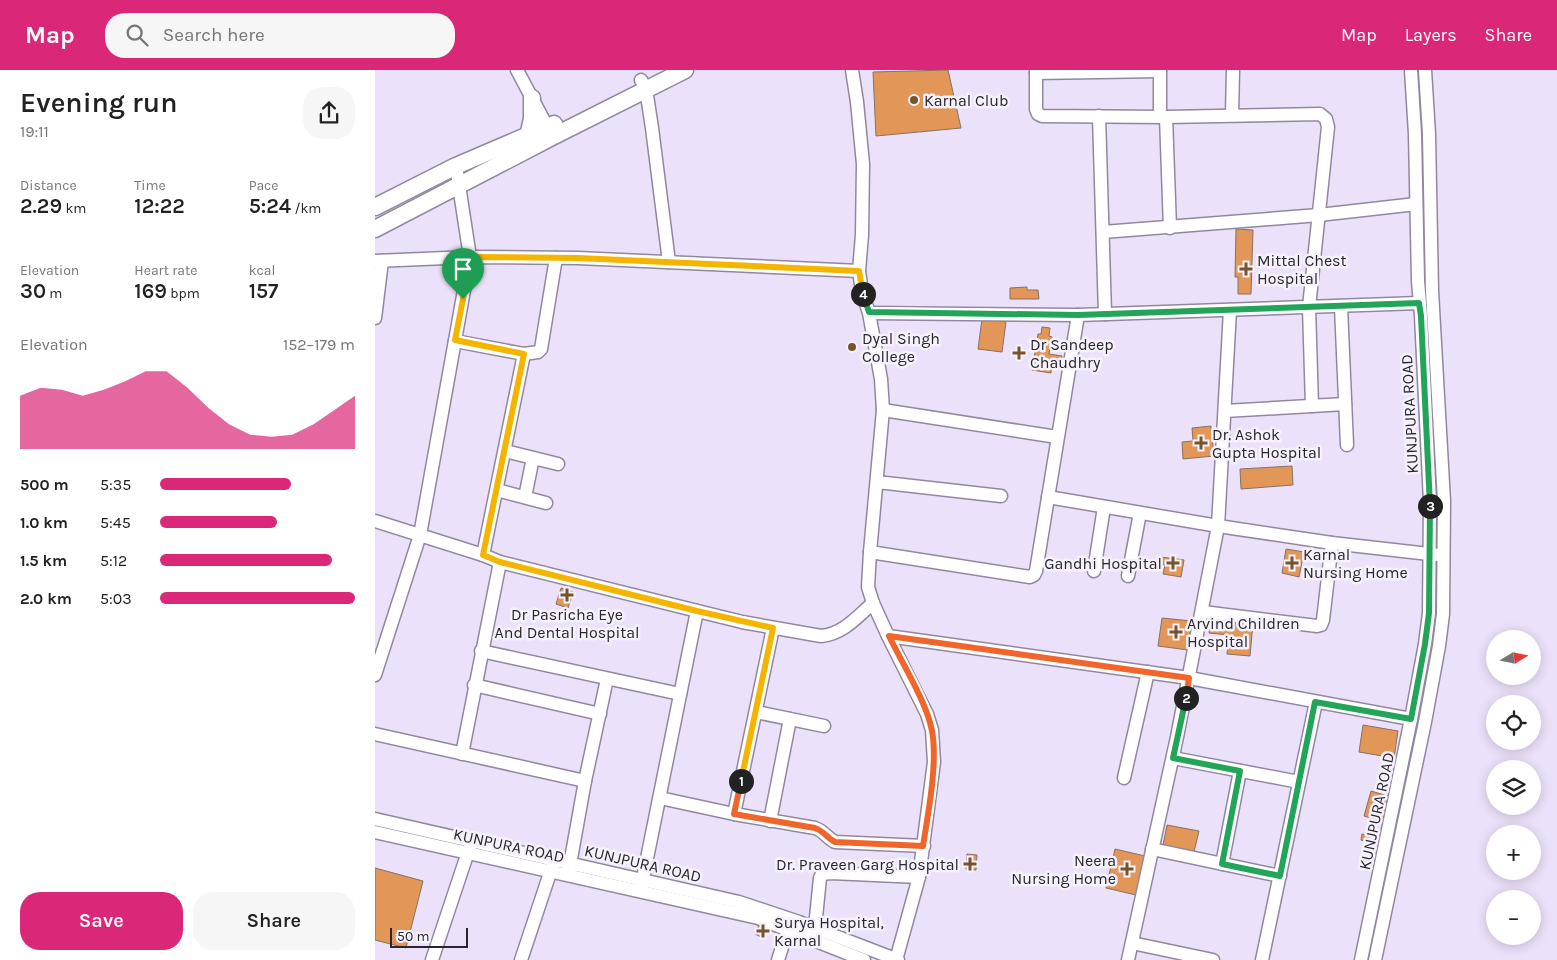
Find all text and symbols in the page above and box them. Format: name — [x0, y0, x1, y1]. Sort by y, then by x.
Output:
search box — [105, 13, 455, 58]
text: Map — [25, 21, 75, 49]
icon: search — [123, 21, 151, 49]
text: Search here — [163, 24, 265, 46]
text: Map — [1341, 24, 1377, 46]
text: Layers — [1405, 24, 1457, 46]
text: Share — [1485, 24, 1532, 46]
text: Evening run — [20, 86, 177, 119]
button: share — [303, 87, 355, 139]
place label: Karnal Club — [924, 91, 1009, 110]
marker: Karnal Club — [908, 94, 920, 106]
text: 19:11 — [20, 122, 49, 141]
text: Distance — [20, 177, 77, 194]
text: Time — [134, 177, 166, 194]
text: Pace — [249, 177, 279, 194]
text: 2.29 — [20, 194, 62, 218]
text: 12:22 — [134, 194, 185, 218]
text: 5:24 — [249, 194, 291, 218]
text: km — [62, 200, 86, 217]
text: /km — [291, 200, 321, 217]
pin — [442, 248, 484, 299]
place label: Mittal Chest Hospital — [1257, 251, 1347, 288]
icon: arrive — [449, 255, 477, 283]
text: Elevation — [20, 262, 79, 279]
text: Heart rate — [134, 262, 197, 279]
text: kcal — [249, 262, 275, 279]
marker: Mittal Chest Hospital — [1239, 262, 1253, 276]
text: 30 — [20, 279, 46, 303]
text: 169 — [134, 279, 167, 303]
text: 157 — [249, 279, 278, 303]
pin: 4 — [851, 282, 875, 306]
text: m — [46, 285, 62, 302]
text: bpm — [167, 285, 200, 302]
text: 4 — [859, 286, 868, 303]
place label: Dyal Singh College — [862, 329, 940, 366]
text: Elevation — [20, 335, 88, 354]
text: 152–179 m — [283, 335, 355, 354]
place label: Dr Sandeep Chaudhry — [1030, 335, 1114, 372]
marker: Dyal Singh College — [846, 341, 858, 353]
marker: Dr Sandeep Chaudhry — [1012, 346, 1026, 360]
street label: KUNJPURA ROAD — [1397, 354, 1422, 474]
place label: Dr. Ashok Gupta Hospital — [1212, 425, 1321, 462]
marker: Dr. Ashok Gupta Hospital — [1194, 436, 1208, 450]
text: 500 m — [20, 475, 69, 494]
text: 5:35 — [100, 475, 131, 494]
pin: 3 — [1417, 494, 1443, 518]
text: 3 — [1426, 498, 1435, 515]
text: 1.0 km — [20, 513, 68, 532]
text: 5:45 — [100, 513, 131, 532]
place label: Karnal Nursing Home — [1303, 545, 1408, 582]
text: 1.5 km — [20, 551, 67, 570]
text: 5:12 — [100, 551, 127, 570]
place label: Gandhi Hospital — [1044, 554, 1162, 573]
marker: Gandhi Hospital — [1166, 556, 1180, 570]
marker: Karnal Nursing Home — [1285, 556, 1299, 570]
marker: Dr Pasricha Eye And Dental Hospital — [560, 588, 574, 602]
text: 2.0 km — [20, 589, 72, 608]
text: 5:03 — [100, 589, 132, 608]
place label: Dr Pasricha Eye And Dental Hospital — [495, 605, 639, 642]
place label: Arvind Children Hospital — [1187, 614, 1300, 651]
marker: Arvind Children Hospital — [1169, 625, 1183, 639]
north arrow — [1486, 630, 1541, 685]
map controls — [1486, 630, 1541, 945]
pin: 2 — [1173, 686, 1199, 710]
text: 2 — [1182, 690, 1191, 707]
button: locate — [1486, 695, 1541, 750]
street label: KUNJPURA ROAD — [1355, 751, 1398, 872]
button: layers — [1486, 760, 1541, 815]
pin: 1 — [729, 768, 753, 794]
text: 1 — [739, 773, 744, 790]
street label: KUNPURA ROAD — [452, 824, 566, 867]
button: + — [1486, 825, 1541, 880]
street label: KUNJPURA ROAD — [583, 841, 703, 886]
place label: Neera Nursing Home — [1011, 851, 1116, 888]
place label: Dr. Praveen Garg Hospital — [776, 855, 959, 874]
marker: Dr. Praveen Garg Hospital — [963, 857, 977, 871]
marker: Neera Nursing Home — [1120, 862, 1134, 876]
button: − — [1486, 890, 1541, 945]
button: Save — [20, 892, 183, 950]
button: Share — [193, 892, 355, 950]
place label: Surya Hospital, Karnal — [774, 913, 884, 950]
marker: Surya Hospital, Karnal — [756, 924, 770, 938]
scale bar — [390, 925, 467, 948]
text: 50 m — [397, 928, 430, 945]

